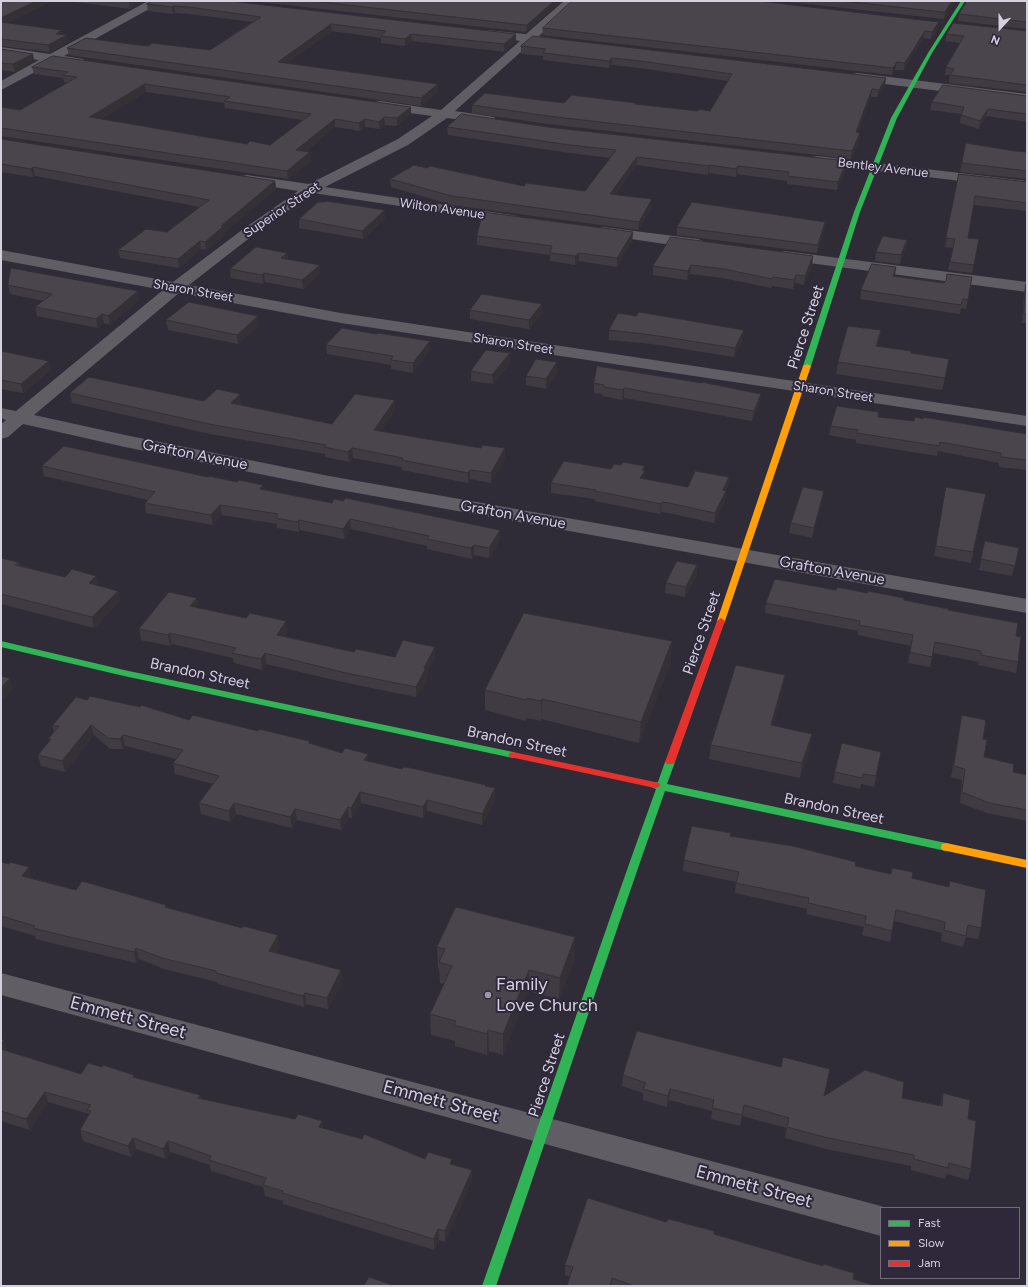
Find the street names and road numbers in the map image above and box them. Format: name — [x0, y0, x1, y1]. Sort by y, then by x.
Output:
street label: Bentley Avenue — [837, 155, 929, 181]
street label: Superior Street — [241, 179, 323, 241]
street label: Wilton Avenue — [399, 195, 485, 223]
street label: Sharon Street — [152, 276, 234, 306]
street label: Pierce Street — [784, 283, 828, 371]
street label: Sharon Street — [472, 330, 554, 358]
street label: Sharon Street — [792, 378, 874, 406]
street label: Grafton Avenue — [141, 436, 249, 474]
street label: Grafton Avenue — [459, 497, 567, 533]
street label: Grafton Avenue — [778, 553, 886, 589]
street label: Pierce Street — [679, 589, 725, 677]
street label: Brandon Street — [148, 655, 252, 693]
street label: Brandon Street — [465, 723, 569, 761]
street label: Brandon Street — [782, 790, 886, 828]
street label: Emmett Street — [67, 992, 189, 1044]
street label: Pierce Street — [525, 1031, 569, 1119]
street label: Emmett Street — [380, 1076, 502, 1128]
street label: Emmett Street — [693, 1161, 815, 1213]

